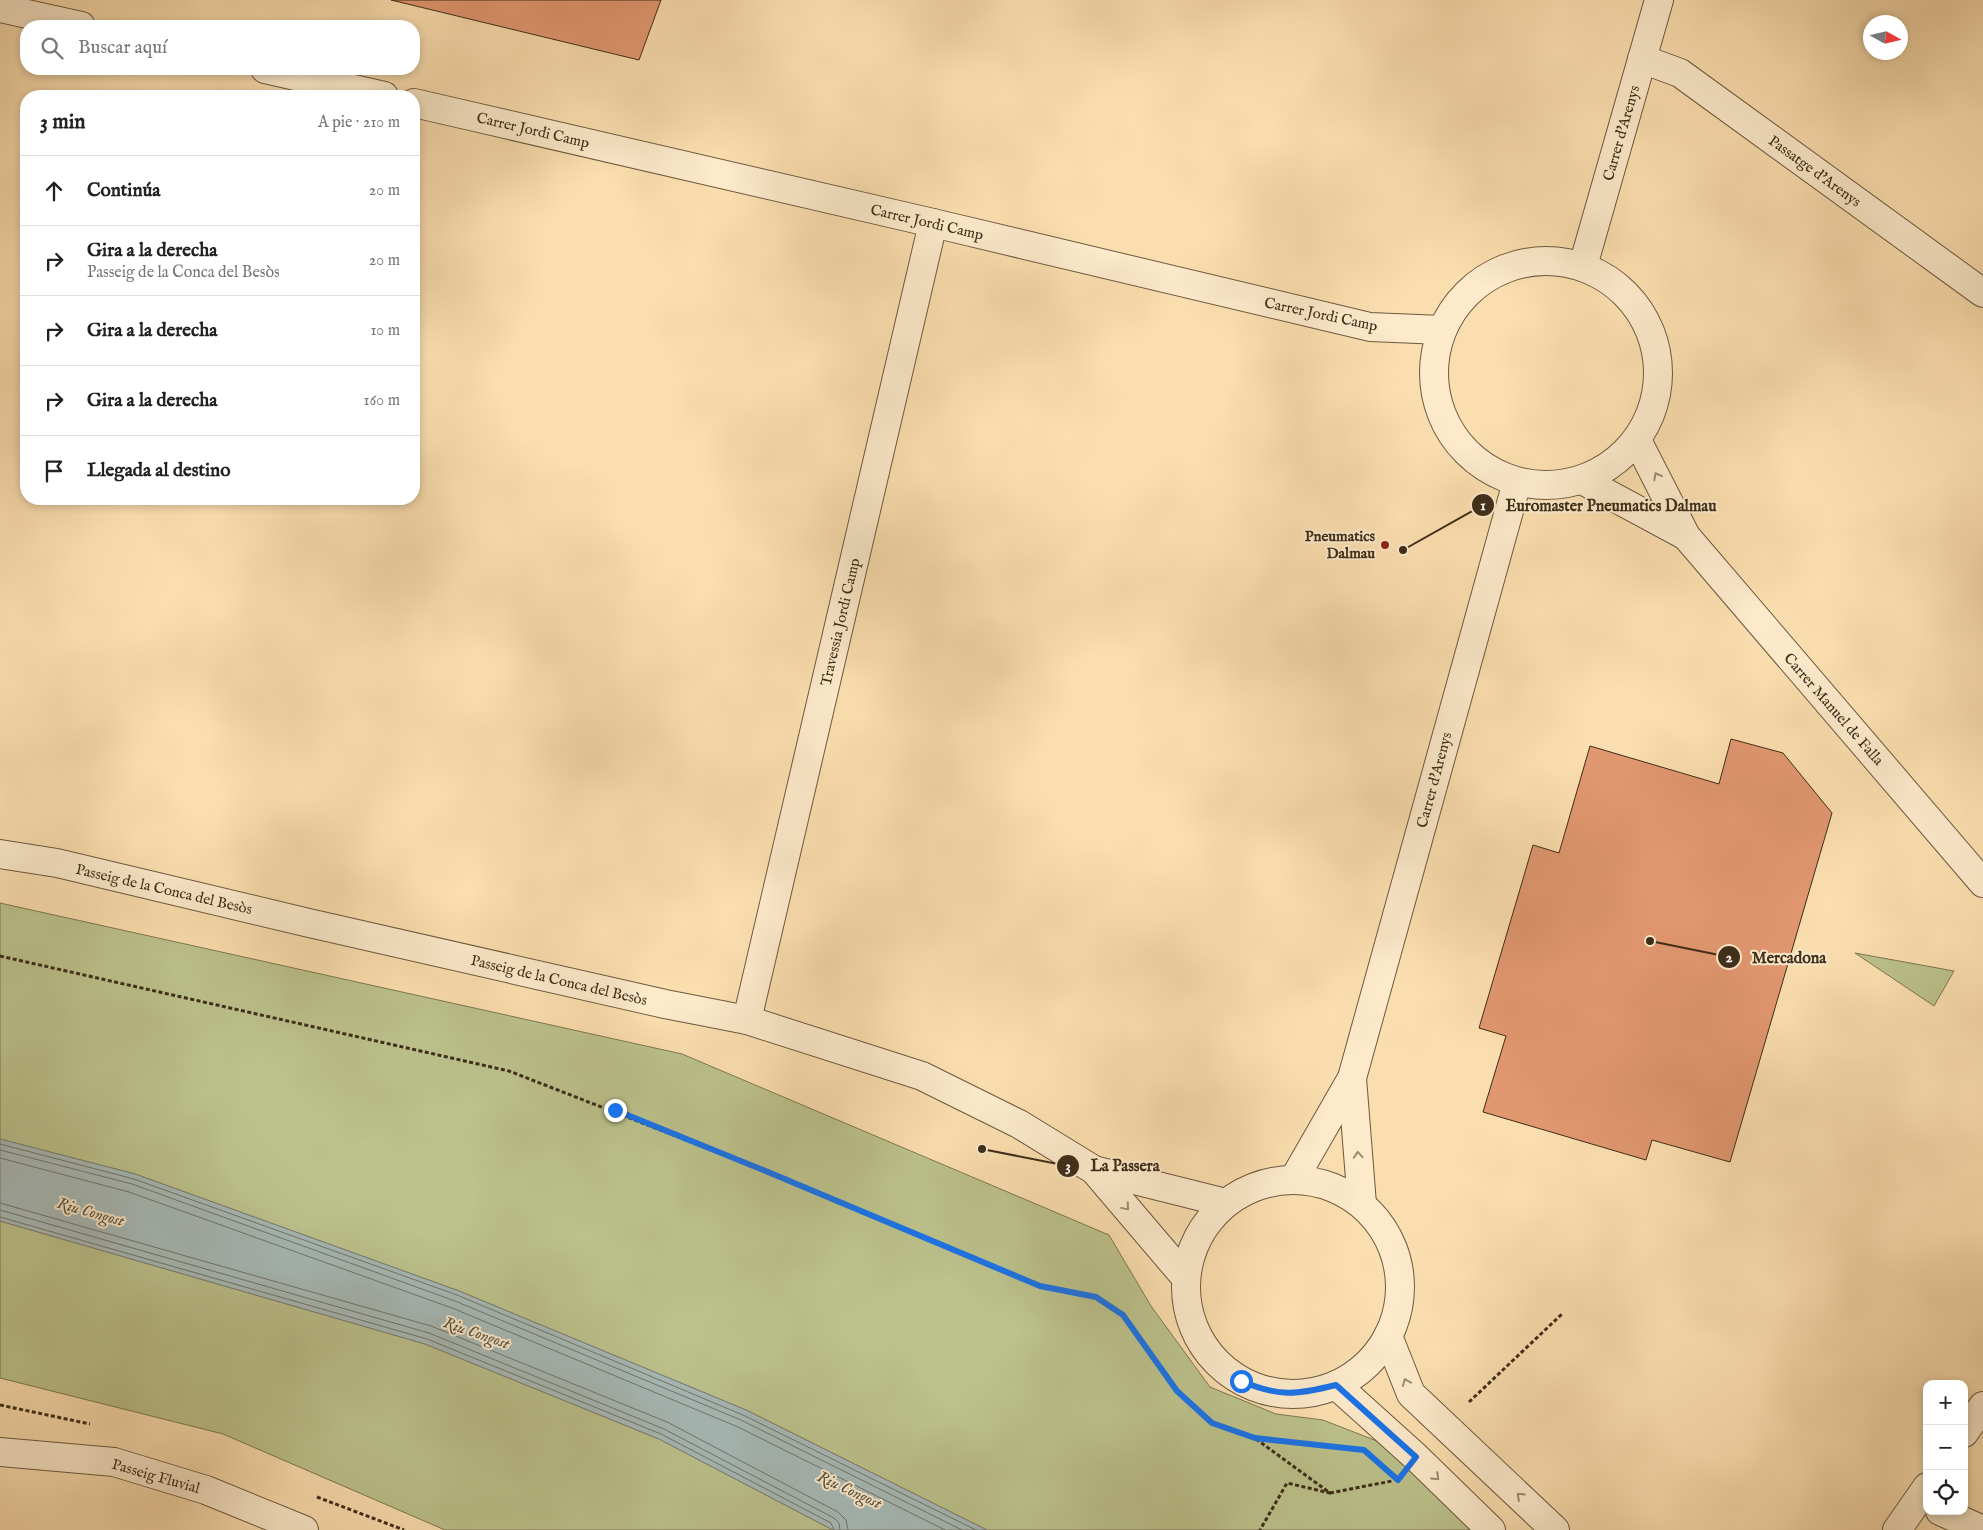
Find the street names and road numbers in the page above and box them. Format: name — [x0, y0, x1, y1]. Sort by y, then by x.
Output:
street label: Carrer d'Arenys — [1599, 83, 1644, 183]
street label: Carrer Jordi Camp — [475, 108, 591, 153]
street label: Passatge d'Arenys — [1765, 131, 1865, 211]
street label: Carrer Jordi Camp — [869, 200, 985, 245]
street label: Carrer Jordi Camp — [1262, 293, 1379, 336]
street label: Travessia Jordi Camp — [817, 556, 864, 688]
street label: Carrer Manuel de Falla — [1780, 649, 1888, 770]
street label: Carrer d'Arenys — [1413, 730, 1456, 830]
street label: Passeig de la Conca del Besòs — [74, 860, 254, 919]
street label: Passeig de la Conca del Besòs — [469, 951, 649, 1010]
street label: Passeig Fluvial — [110, 1455, 203, 1498]

